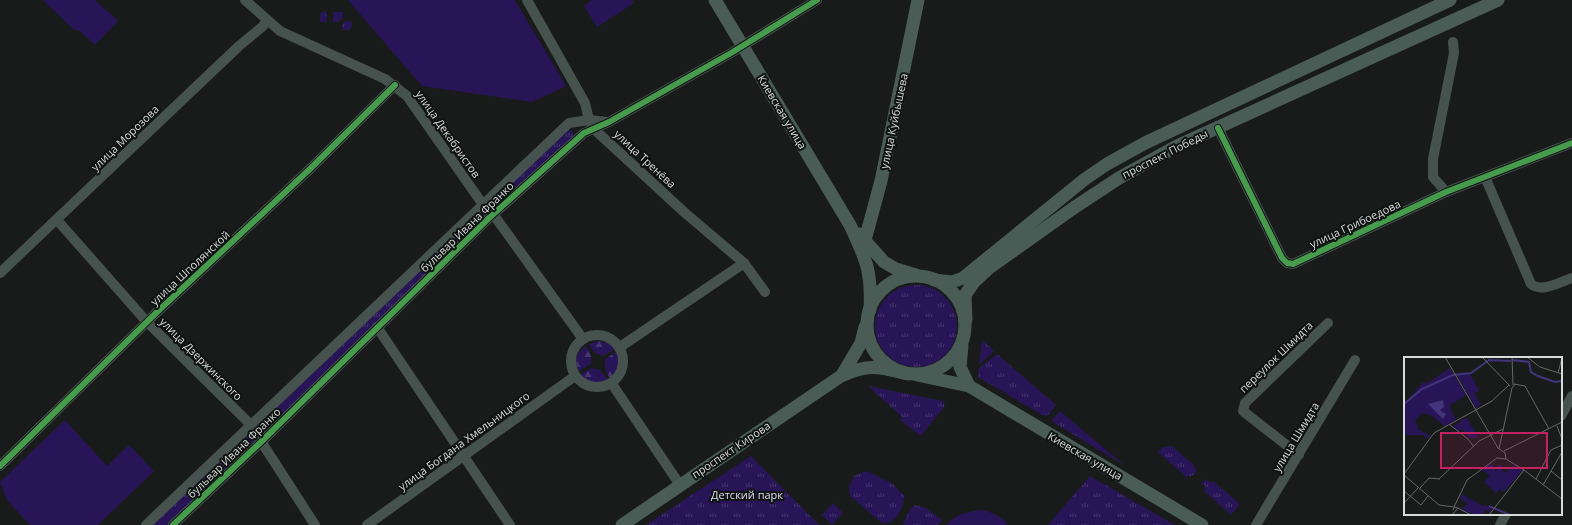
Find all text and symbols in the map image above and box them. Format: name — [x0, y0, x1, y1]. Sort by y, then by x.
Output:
street label: Киевская улица — [754, 72, 810, 152]
street label: улица Куйбышева — [876, 72, 911, 170]
street label: улица Декабристов — [412, 87, 484, 181]
street label: улица Морозова — [87, 101, 162, 174]
street label: проспект Победы — [1119, 125, 1210, 182]
street label: улица Тренёва — [611, 126, 679, 191]
street label: бульвар Ивана Франко — [417, 178, 517, 275]
street label: улица Грибоедова — [1307, 196, 1403, 251]
street label: улица Шполянской — [147, 227, 233, 308]
street label: улица Дзержинского — [157, 314, 246, 404]
street label: переулок Шмидта — [1236, 318, 1316, 396]
inset map — [1404, 357, 1562, 515]
street label: улица Богдана Хмельницкого — [395, 388, 533, 493]
street label: улица Шмидта — [1269, 399, 1322, 474]
street label: бульвар Ивана Франко — [184, 404, 284, 501]
street label: проспект Кирова — [689, 418, 773, 481]
street label: Киевская улица — [1045, 428, 1125, 483]
park label: Детский парк — [711, 487, 783, 502]

